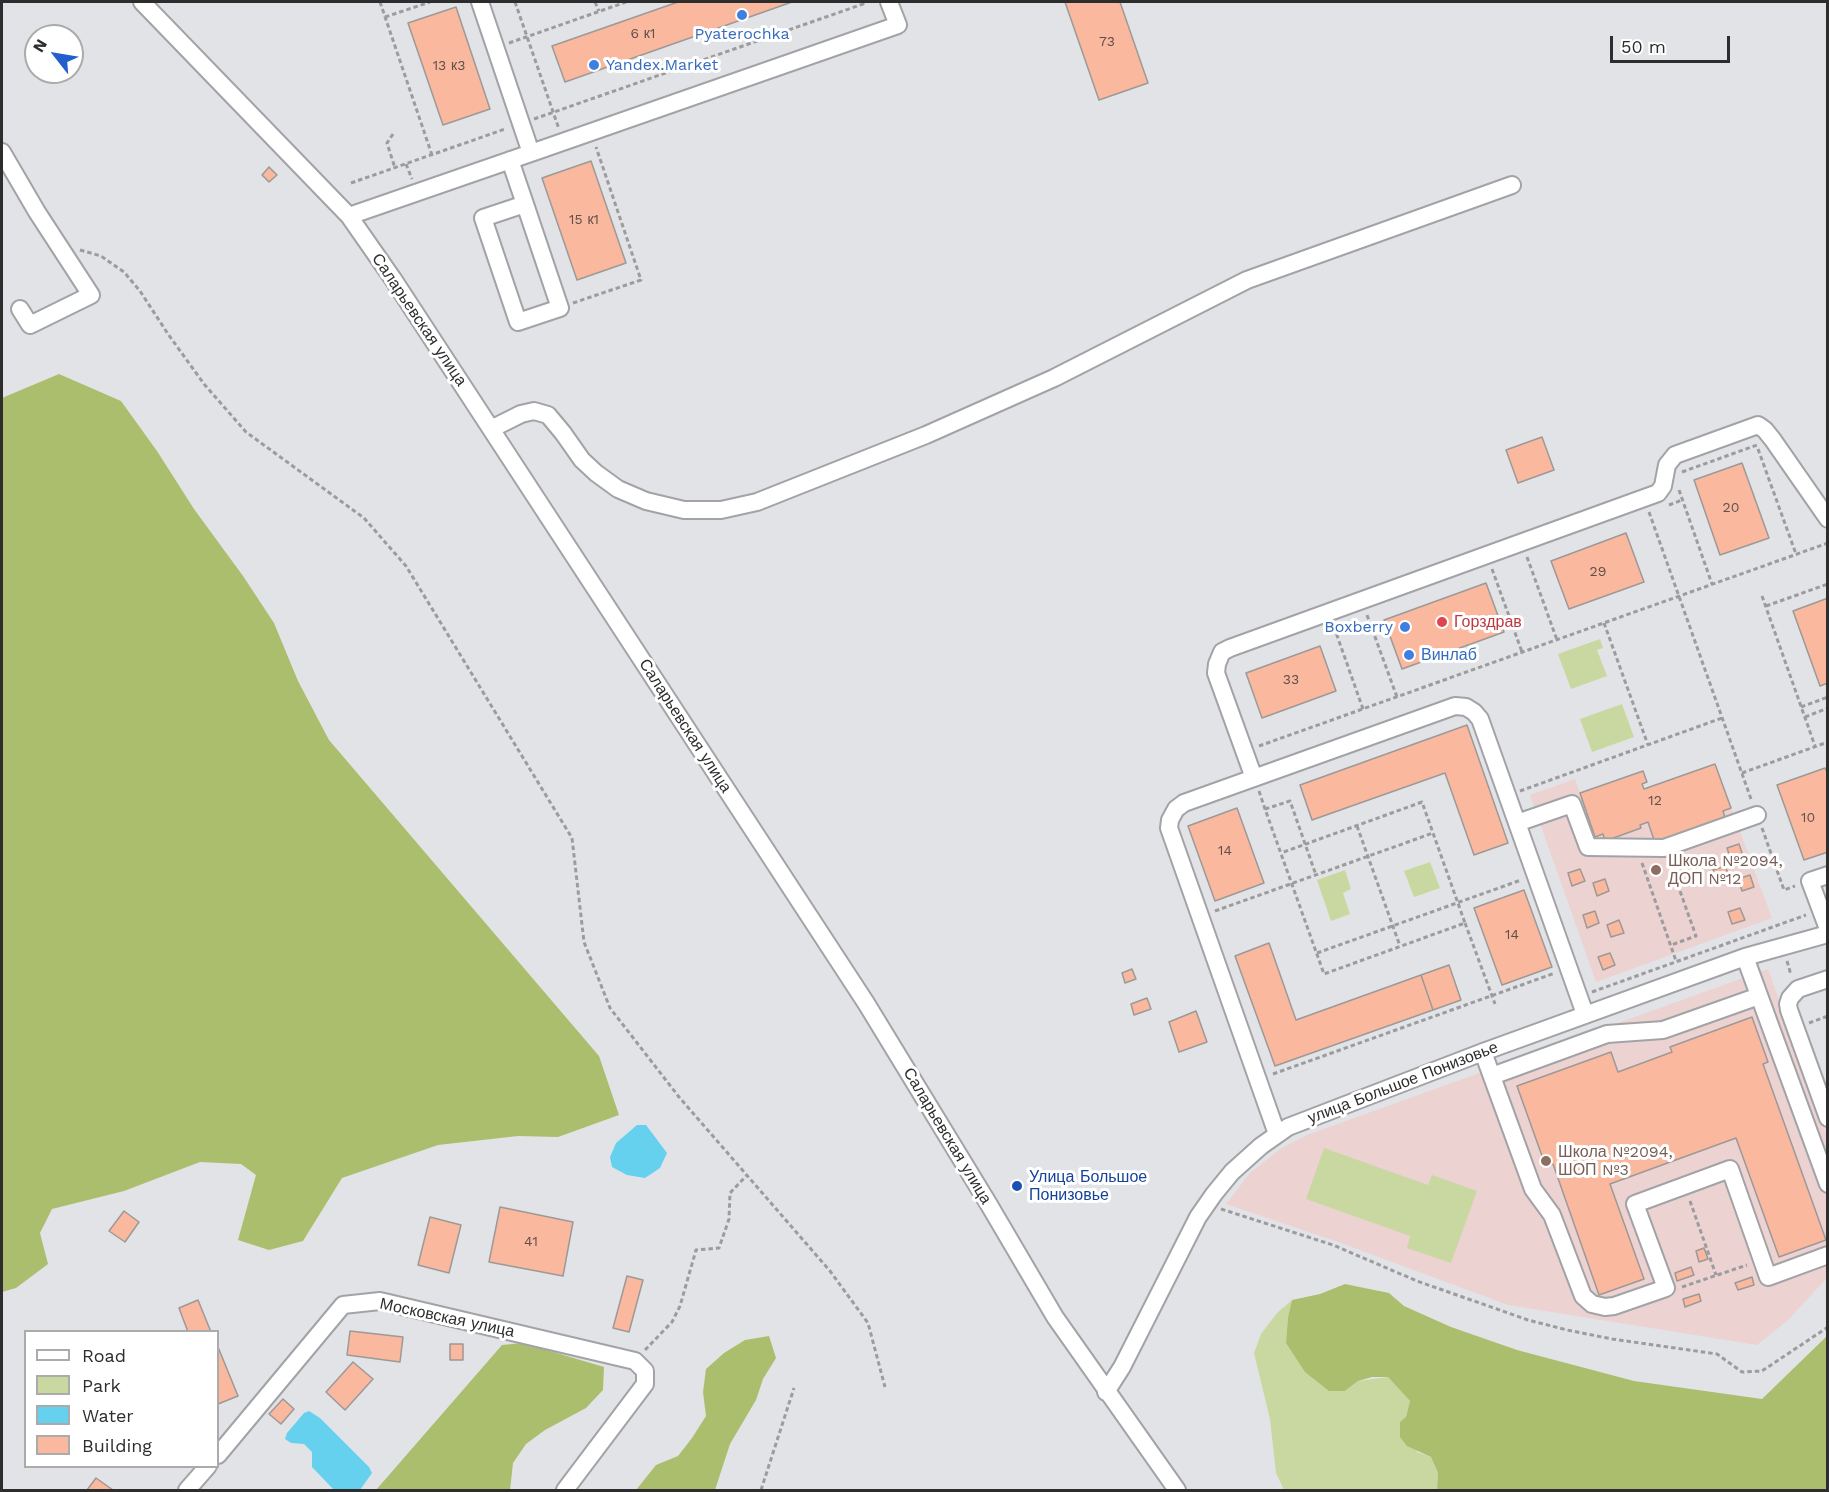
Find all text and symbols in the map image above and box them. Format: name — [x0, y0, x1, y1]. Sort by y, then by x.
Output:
marker: Pyaterochka — [735, 8, 749, 22]
north arrow — [24, 24, 84, 84]
place label: Pyaterochka — [694, 24, 790, 44]
scale bar — [1613, 24, 1733, 62]
house number: 6 к1 — [631, 26, 655, 42]
house number: 73 — [1099, 34, 1115, 50]
text: N — [29, 36, 51, 55]
text: 50 m — [1621, 36, 1666, 57]
place label: Yandex.Market — [606, 55, 718, 75]
house number: 13 к3 — [433, 58, 465, 74]
marker: Yandex.Market — [587, 58, 601, 72]
house number: 15 к1 — [569, 212, 599, 228]
street label: Саларьевская улица — [368, 250, 470, 390]
house number: 20 — [1723, 500, 1739, 516]
house number: 29 — [1590, 564, 1606, 580]
place label: Горздрав — [1454, 612, 1522, 632]
marker: Горздрав — [1435, 615, 1449, 629]
place label: Boxberry — [1324, 617, 1393, 637]
marker: Boxberry — [1398, 620, 1412, 634]
place label: Винлаб — [1421, 645, 1477, 665]
marker: Винлаб — [1402, 648, 1416, 662]
street label: Саларьевская улица — [635, 655, 735, 797]
house number: 33 — [1283, 672, 1299, 688]
house number: 12 — [1648, 793, 1662, 809]
house number: 10 — [1801, 810, 1815, 826]
house number: 14 — [1218, 843, 1232, 859]
place label: Школа №2094, ДОП №12 — [1668, 851, 1783, 889]
marker: Школа №2094, ДОП №12 — [1649, 863, 1663, 877]
house number: 14 — [1505, 927, 1519, 943]
street label: улица Большое Понизовье — [1305, 1038, 1501, 1128]
street label: Саларьевская улица — [899, 1064, 995, 1208]
place label: Школа №2094, ШОП №3 — [1558, 1142, 1673, 1180]
marker: Школа №2094, ШОП №3 — [1539, 1154, 1553, 1168]
place label: Улица Большое Понизовье — [1029, 1167, 1147, 1205]
marker: Улица Большое Понизовье — [1010, 1179, 1024, 1193]
house number: 41 — [524, 1234, 538, 1250]
street label: Московская улица — [378, 1294, 516, 1342]
legend — [24, 1330, 219, 1468]
text: Road — [82, 1345, 126, 1366]
text: Park — [82, 1375, 121, 1396]
text: Water — [82, 1405, 134, 1426]
text: Building — [82, 1435, 152, 1456]

